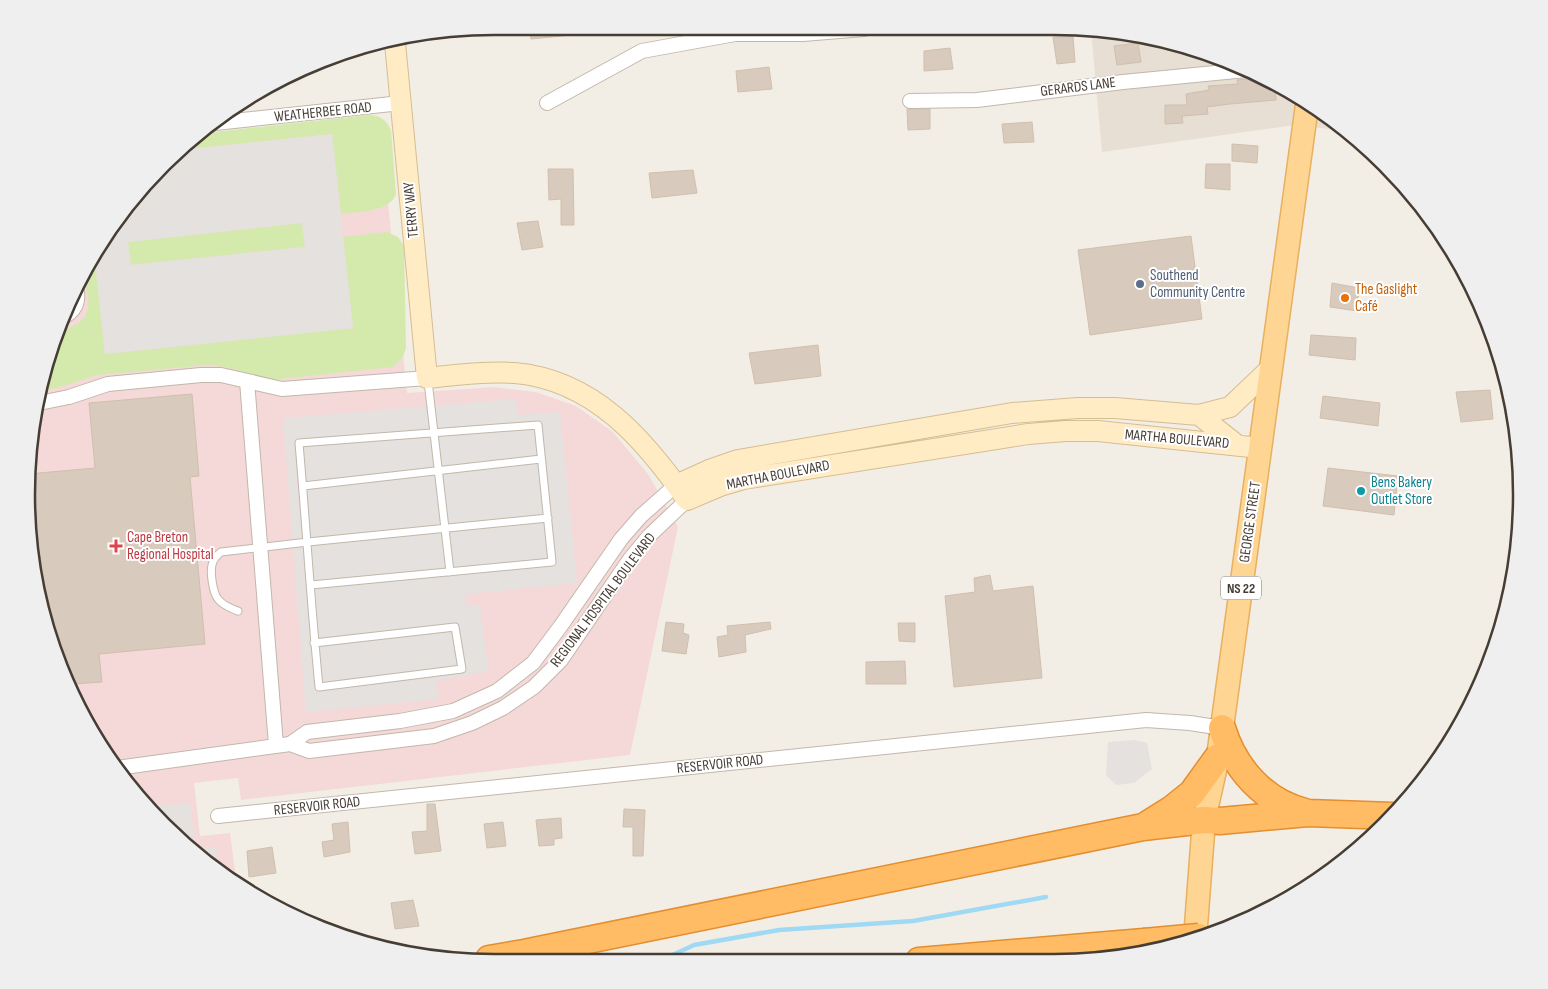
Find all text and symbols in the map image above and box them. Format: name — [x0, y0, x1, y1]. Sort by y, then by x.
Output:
street label: GERARDS LANE — [1039, 73, 1117, 101]
street label: WEATHERBEE ROAD — [273, 97, 373, 127]
street label: TERRY WAY — [399, 181, 423, 239]
place label: Southend Community Centre — [1150, 266, 1245, 302]
marker: Southend Community Centre — [1134, 278, 1146, 290]
place label: The Gaslight Café — [1355, 280, 1418, 316]
marker: The Gaslight Café — [1339, 292, 1351, 304]
street label: MARTHA BOULEVARD — [1124, 425, 1230, 453]
street label: MARTHA BOULEVARD — [725, 456, 831, 494]
place label: Bens Bakery Outlet Store — [1371, 473, 1432, 509]
street label: GEORGE STREET — [1235, 480, 1265, 564]
marker: Bens Bakery Outlet Store — [1355, 485, 1367, 497]
place label: Cape Breton Regional Hospital — [127, 528, 213, 564]
street label: REGIONAL HOSPITAL BOULEVARD — [546, 529, 660, 671]
marker: Cape Breton Regional Hospital — [109, 539, 123, 553]
road number: NS 22 — [1221, 576, 1261, 600]
street label: RESERVOIR ROAD — [676, 750, 764, 778]
street label: RESERVOIR ROAD — [273, 792, 361, 820]

